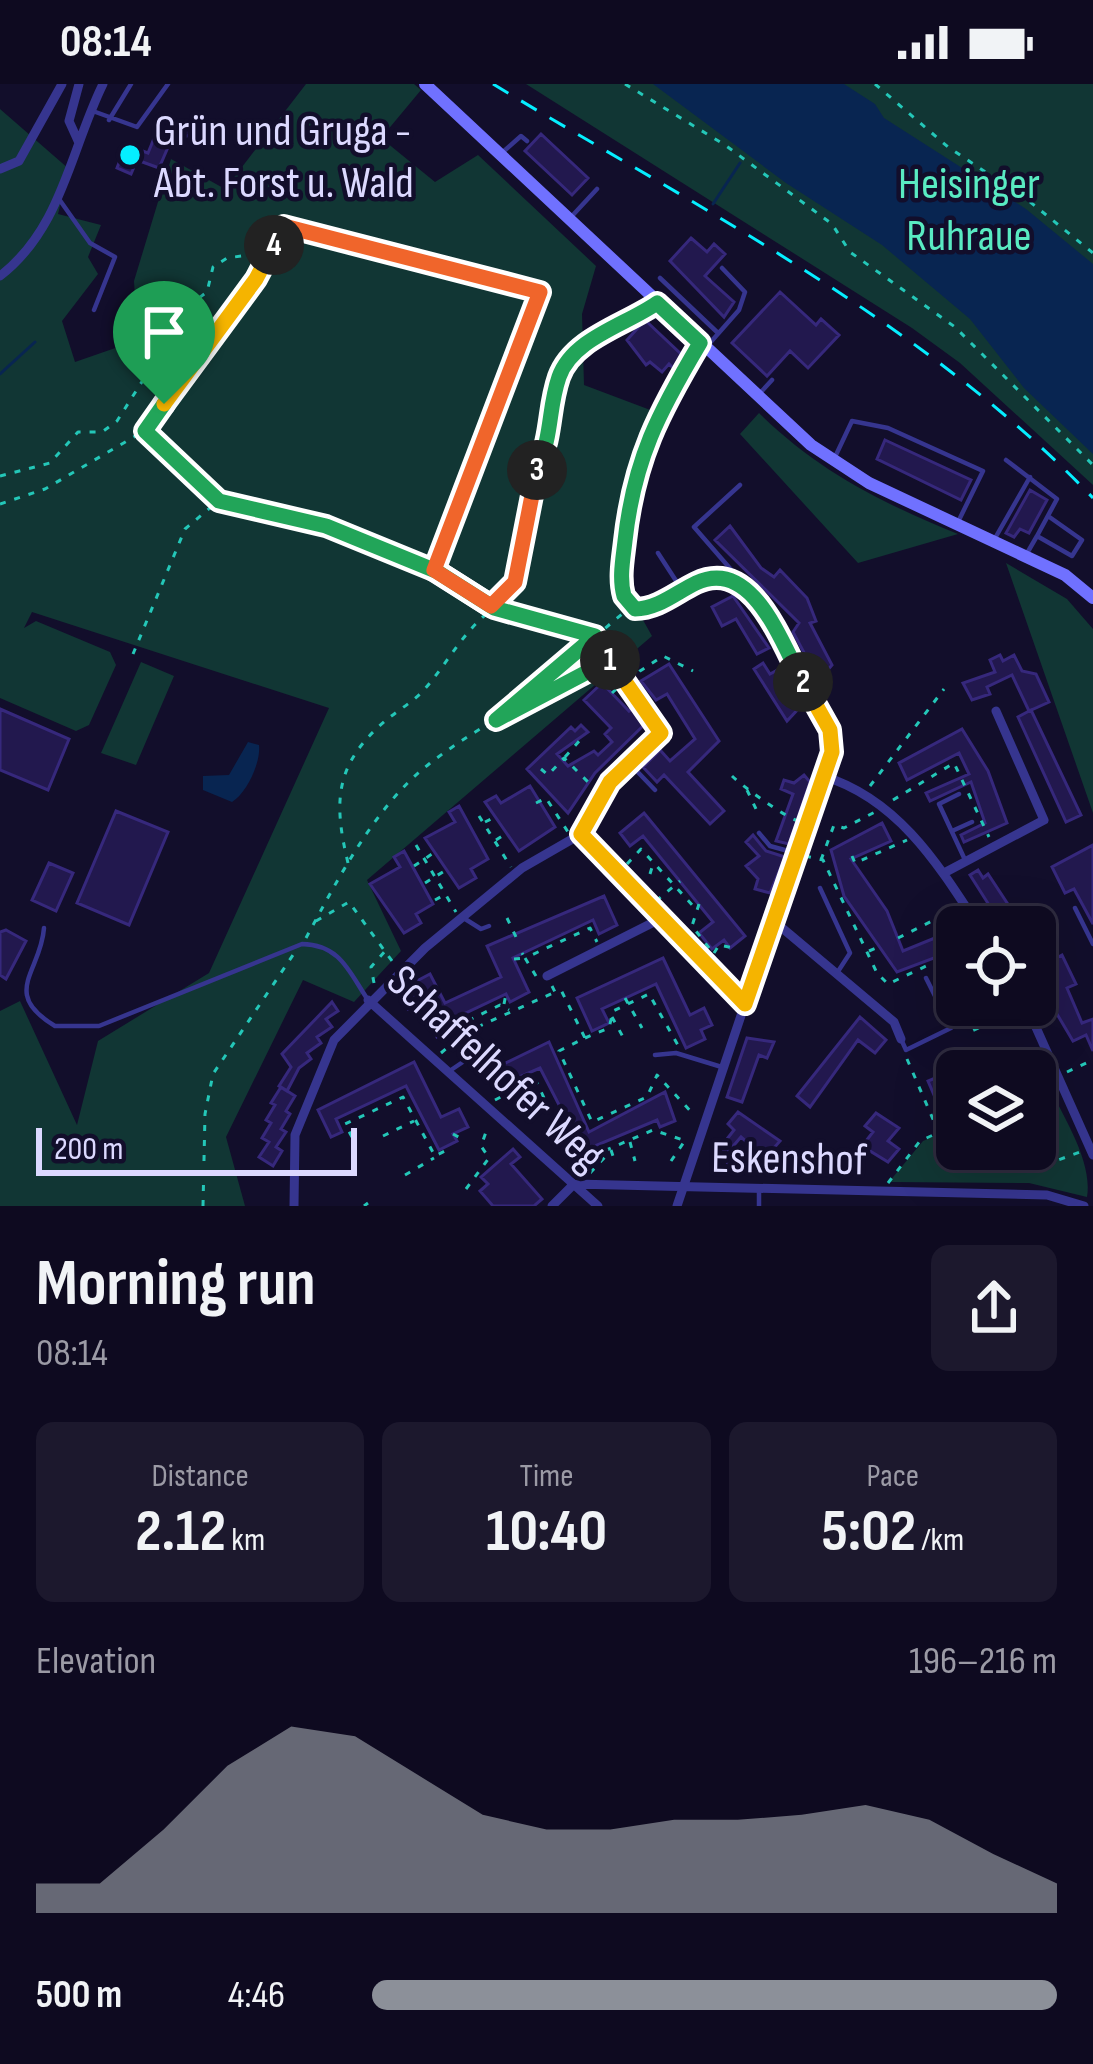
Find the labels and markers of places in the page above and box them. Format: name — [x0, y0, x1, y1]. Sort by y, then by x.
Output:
place label: Grün und Gruga - Abt. Forst u. Wald — [153, 104, 414, 211]
marker: Grün und Gruga - Abt. Forst u. Wald — [117, 142, 143, 168]
pin: 4 — [244, 215, 304, 275]
pin — [113, 281, 215, 404]
pin: 3 — [507, 440, 567, 500]
pin: 1 — [580, 630, 640, 690]
pin: 2 — [773, 652, 833, 712]

